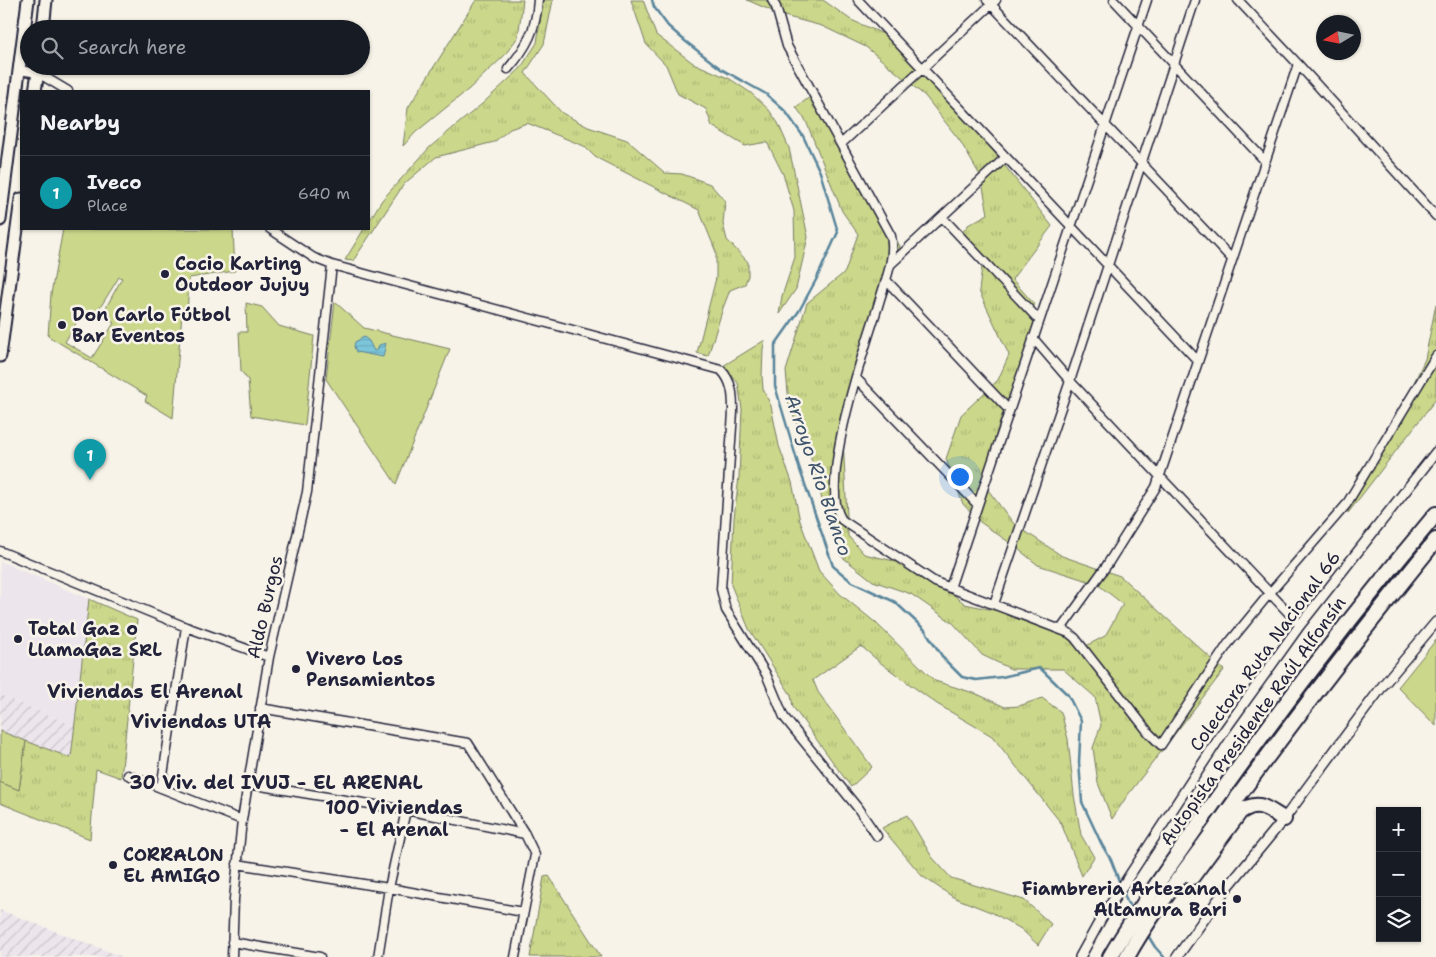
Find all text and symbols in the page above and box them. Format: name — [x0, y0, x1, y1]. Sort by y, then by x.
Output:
north arrow — [1316, 15, 1361, 60]
search box — [20, 20, 370, 75]
icon: search — [38, 34, 66, 62]
text: Search here — [78, 35, 187, 60]
text: Nearby — [40, 109, 120, 137]
text: Iveco — [87, 170, 142, 195]
text: 1 — [52, 183, 60, 204]
text: 640 m — [298, 183, 350, 204]
text: Place — [87, 195, 128, 216]
place label: Cocio Karting Outdoor Jujuy — [175, 252, 309, 297]
marker: Cocio Karting Outdoor Jujuy — [159, 268, 171, 280]
place label: Don Carlo Fútbol Bar Eventos — [72, 303, 231, 348]
marker: Don Carlo Fútbol Bar Eventos — [56, 319, 68, 331]
water label: Arroyo Rio Blanco — [779, 391, 858, 559]
pin: 1 — [74, 439, 106, 480]
your location — [947, 464, 973, 490]
street label: Colectora Ruta Nacional 66 — [1184, 546, 1346, 756]
street label: Aldo Burgos — [241, 553, 289, 661]
street label: Autopista Presidente Raúl Alfonsín — [1155, 592, 1351, 850]
place label: Total Gaz o LlamaGaz SRL — [28, 617, 162, 662]
marker: Total Gaz o LlamaGaz SRL — [12, 633, 24, 645]
place label: Vivero Los Pensamientos — [306, 647, 435, 692]
marker: Vivero Los Pensamientos — [290, 663, 302, 675]
district label: Viviendas El Arenal — [47, 679, 243, 704]
district label: Viviendas UTA — [131, 709, 271, 734]
district label: 30 Viv. del IVUJ - EL ARENAL — [129, 770, 423, 795]
district label: 100 Viviendas - El Arenal — [325, 795, 463, 842]
map controls — [1376, 807, 1421, 942]
button: + — [1376, 807, 1421, 852]
place label: CORRALON EL AMIGO — [123, 843, 224, 888]
button: − — [1376, 852, 1421, 897]
marker: CORRALON EL AMIGO — [107, 859, 119, 871]
place label: Fiambreria Artezanal Altamura Bari — [1022, 877, 1227, 922]
marker: Fiambreria Artezanal Altamura Bari — [1231, 893, 1243, 905]
button: layers — [1376, 897, 1421, 942]

